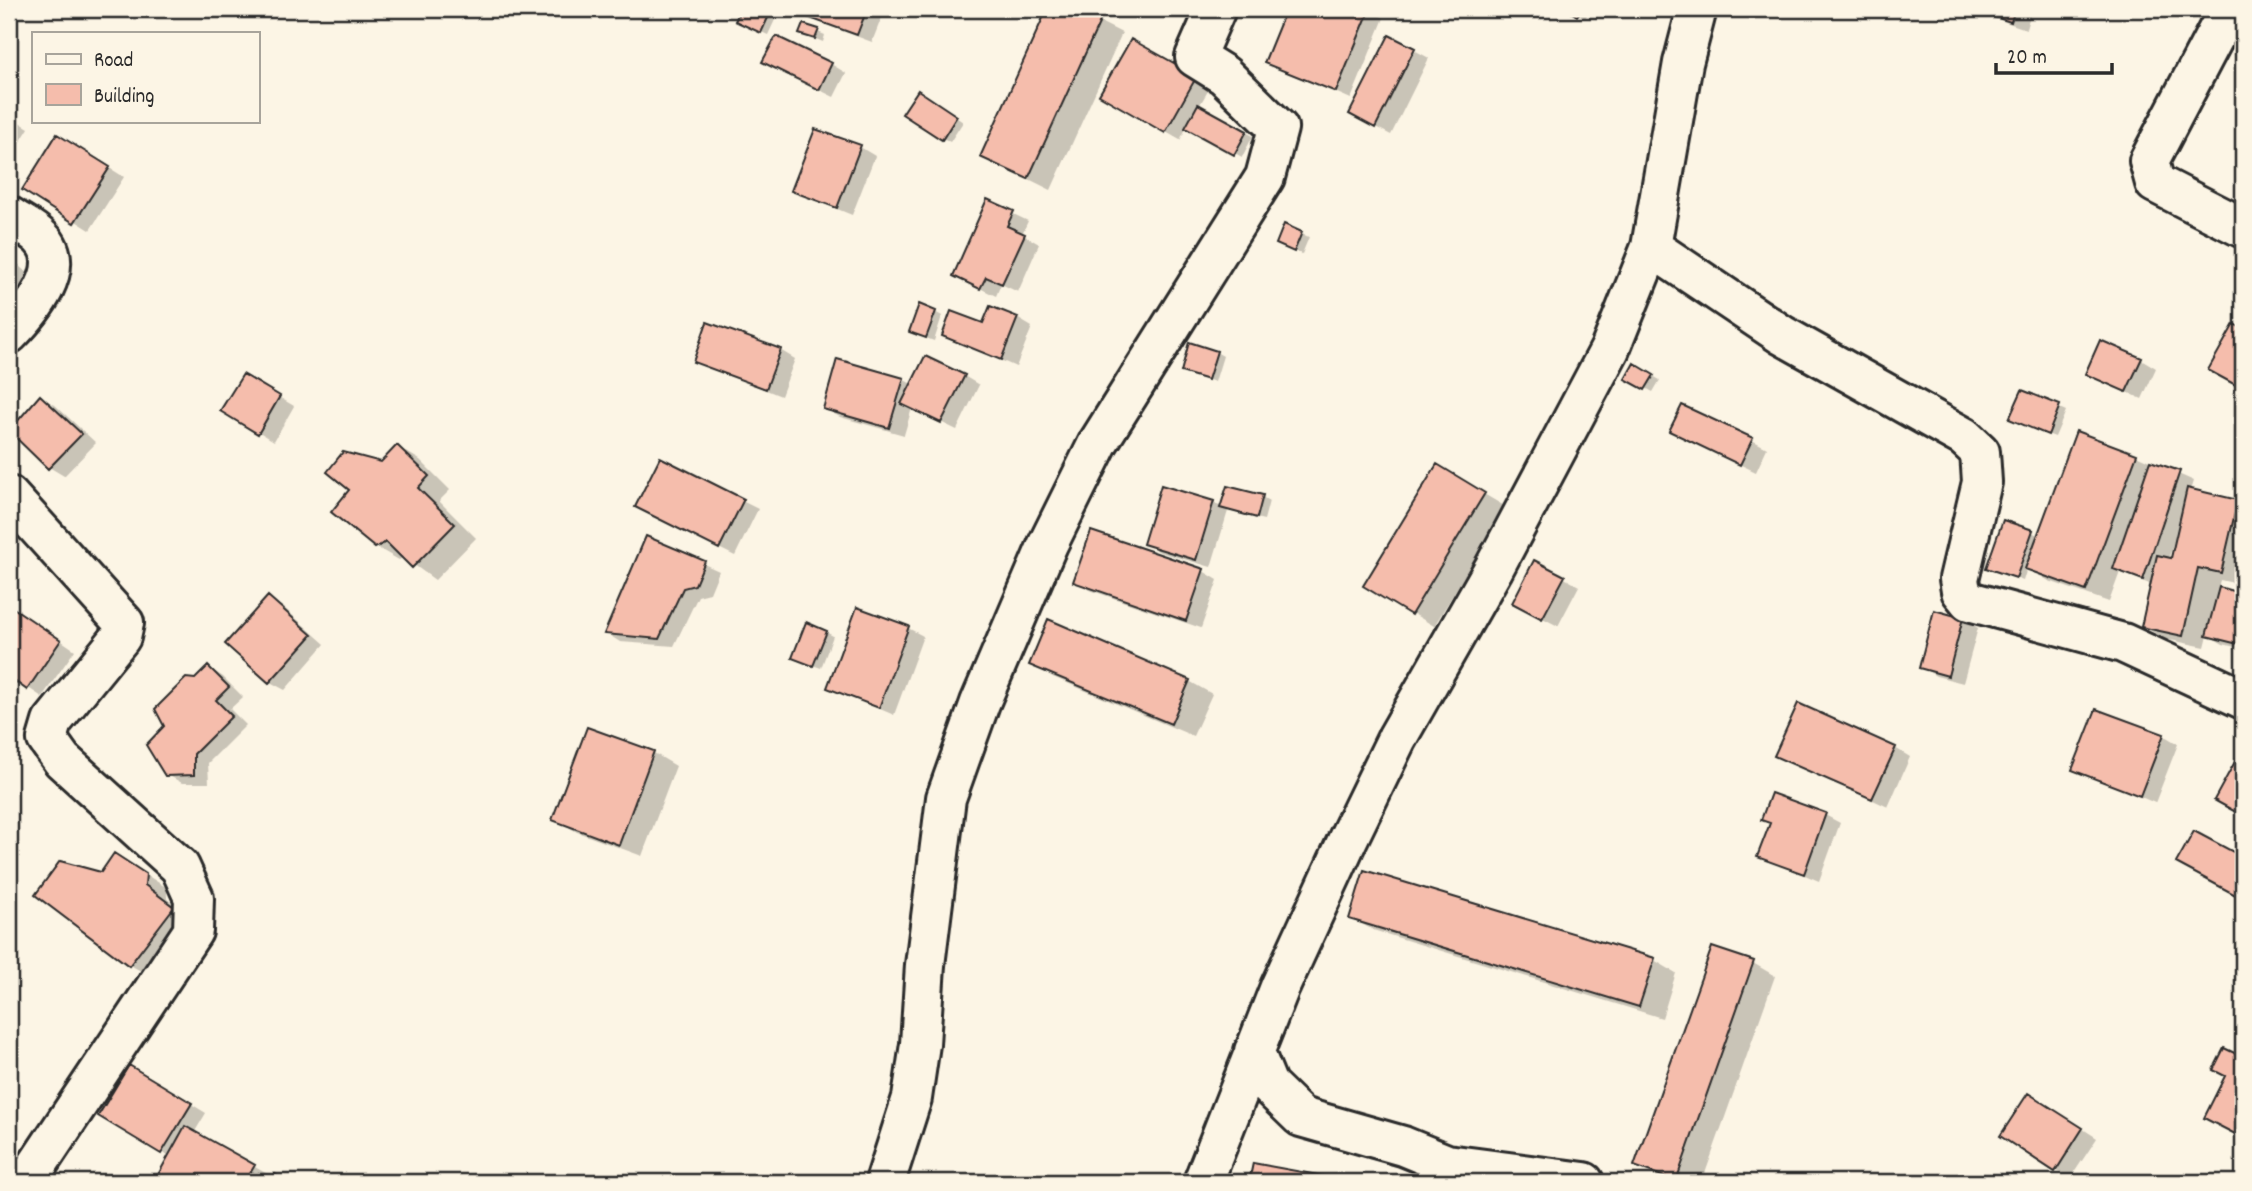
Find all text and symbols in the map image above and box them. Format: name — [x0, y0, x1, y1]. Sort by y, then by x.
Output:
legend — [32, 32, 259, 122]
scale bar — [1996, 32, 2112, 76]
text: 20 m — [2007, 44, 2047, 74]
text: Road — [94, 47, 133, 77]
text: Building — [94, 83, 154, 113]

